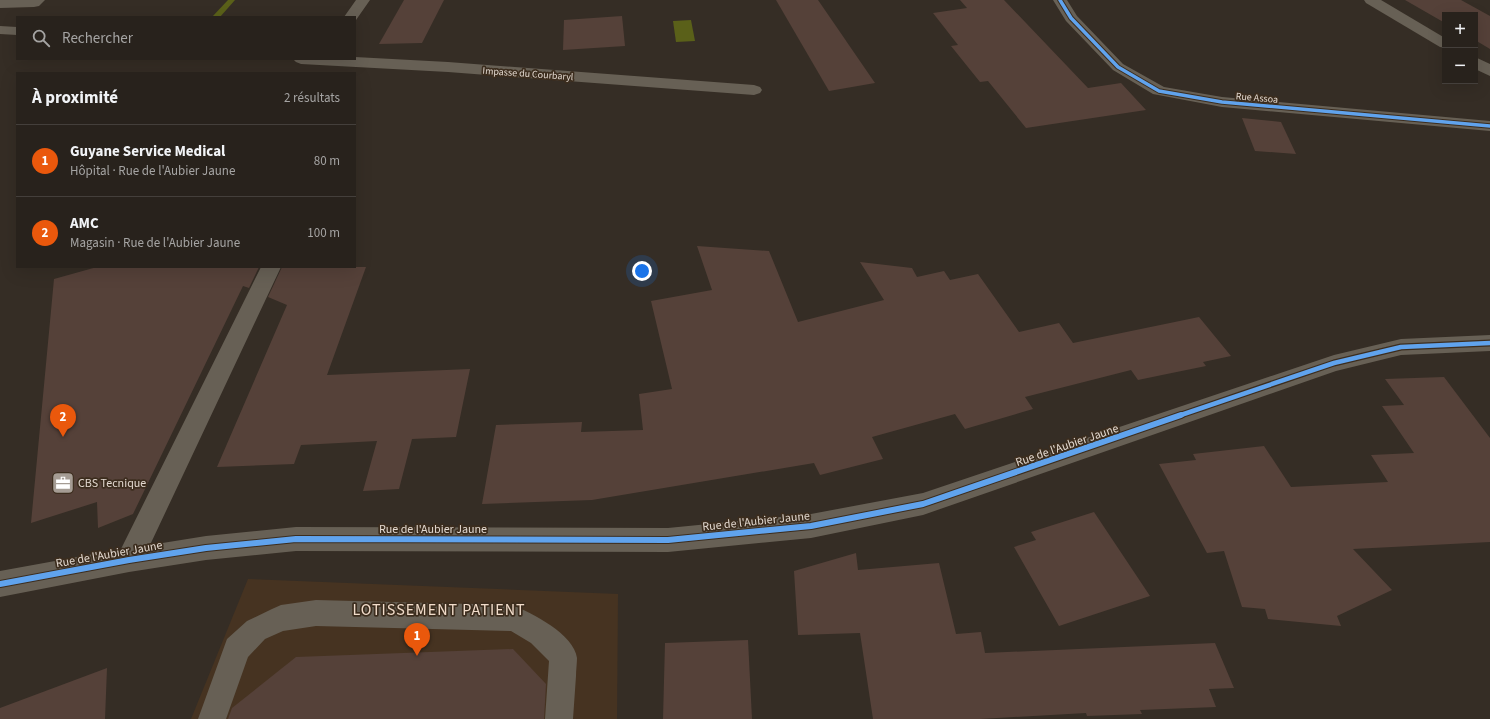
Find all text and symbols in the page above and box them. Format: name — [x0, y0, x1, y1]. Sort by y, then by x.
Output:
map controls — [1442, 12, 1478, 84]
button: + — [1442, 12, 1478, 48]
search box — [16, 16, 356, 60]
icon: search — [30, 27, 52, 49]
text: Rechercher — [62, 28, 133, 49]
button: − — [1442, 48, 1478, 84]
street label: Impasse du Courbaryl — [482, 64, 574, 84]
text: À proximité — [32, 86, 118, 110]
text: 2 résultats — [284, 89, 340, 107]
street label: Rue Assoa — [1235, 89, 1279, 107]
text: Guyane Service Medical — [70, 141, 225, 162]
text: 1 — [42, 152, 48, 170]
text: 80 m — [314, 152, 340, 170]
text: Hôpital · Rue de l'Aubier Jaune — [70, 162, 235, 180]
text: AMC — [70, 213, 99, 234]
text: 2 — [42, 224, 48, 242]
text: 100 m — [307, 224, 340, 242]
text: Magasin · Rue de l'Aubier Jaune — [70, 234, 240, 252]
your location — [632, 261, 652, 281]
pin: 2 — [50, 404, 76, 437]
street label: Rue de l'Aubier Jaune — [1013, 420, 1121, 471]
office icon: CBS Tecnique — [50, 470, 76, 496]
place label: CBS Tecnique — [78, 475, 146, 492]
street label: Rue de l'Aubier Jaune — [701, 507, 811, 536]
street label: Rue de l'Aubier Jaune — [379, 521, 487, 538]
street label: Rue de l'Aubier Jaune — [54, 537, 164, 572]
district label: LOTISSEMENT PATIENT — [352, 599, 526, 621]
pin: 1 — [404, 623, 430, 656]

